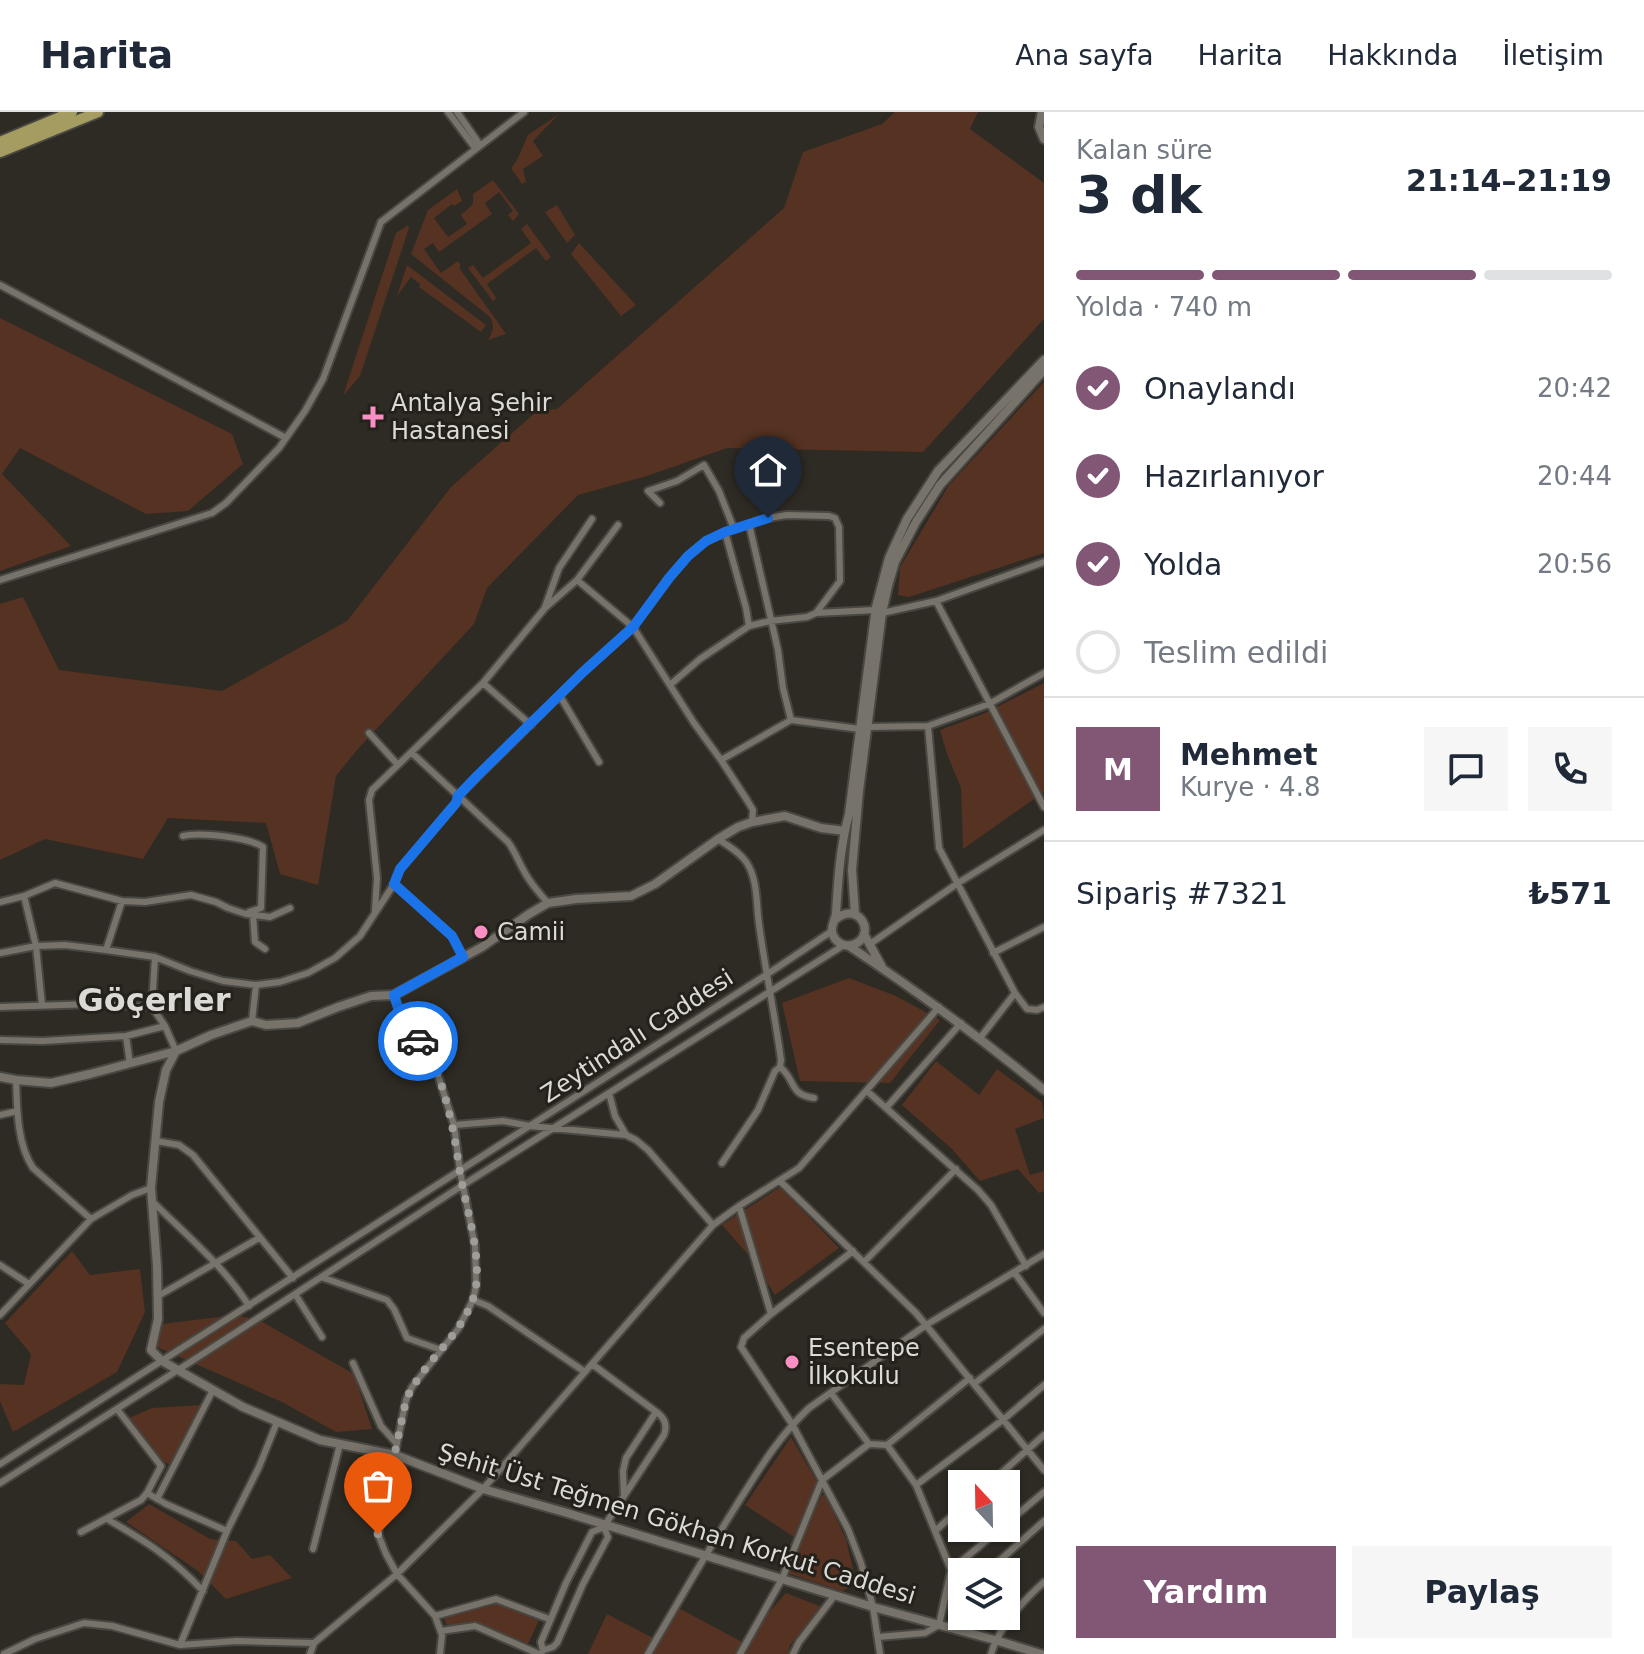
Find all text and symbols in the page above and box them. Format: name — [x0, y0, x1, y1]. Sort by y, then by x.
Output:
text: Harita — [40, 33, 173, 77]
text: Ana sayfa — [1015, 39, 1154, 72]
text: Harita — [1198, 39, 1283, 72]
text: Hakkında — [1327, 39, 1458, 72]
text: İletişim — [1502, 39, 1604, 72]
text: Kalan süre — [1076, 135, 1213, 165]
text: 21:14–21:19 — [1406, 163, 1612, 198]
text: 3 dk — [1076, 165, 1202, 225]
text: Yolda · 740 m — [1076, 292, 1252, 322]
icon: check — [1076, 366, 1120, 410]
text: Onaylandı — [1144, 371, 1296, 406]
text: 20:42 — [1537, 373, 1612, 403]
place label: Antalya Şehir Hastanesi — [391, 389, 552, 445]
marker: Antalya Şehir Hastanesi — [362, 406, 384, 428]
pin — [734, 436, 802, 518]
icon: home — [746, 448, 790, 492]
icon: check — [1076, 454, 1120, 498]
text: Hazırlanıyor — [1144, 459, 1324, 494]
text: 20:44 — [1537, 461, 1612, 491]
icon: check — [1076, 542, 1120, 586]
text: Yolda — [1144, 547, 1222, 582]
text: 20:56 — [1537, 549, 1612, 579]
text: Teslim edildi — [1144, 635, 1328, 670]
button: chat — [1424, 727, 1508, 811]
button: phone — [1528, 727, 1612, 811]
text: Mehmet — [1180, 737, 1318, 772]
text: M — [1103, 752, 1133, 787]
text: Kurye · 4.8 — [1180, 772, 1320, 802]
text: Sipariş #7321 — [1076, 876, 1288, 911]
text: ₺571 — [1529, 876, 1612, 911]
place label: Camii — [497, 918, 565, 946]
marker: Camii — [472, 923, 490, 941]
street label: Zeytindalı Caddesi — [536, 963, 738, 1109]
district label: Göçerler — [77, 981, 231, 1019]
courier — [378, 1001, 458, 1081]
icon: car — [396, 1019, 440, 1063]
place label: Esentepe İlkokulu — [808, 1334, 920, 1390]
marker: Esentepe İlkokulu — [783, 1353, 801, 1371]
street label: Şehit Üst Teğmen Gökhan Korkut Caddesi — [435, 1437, 919, 1610]
pin — [344, 1452, 412, 1534]
icon: bag — [356, 1464, 400, 1508]
north arrow — [948, 1470, 1020, 1542]
map controls — [948, 1470, 1020, 1630]
button: Yardım — [1076, 1546, 1336, 1638]
button: Paylaş — [1352, 1546, 1612, 1638]
button: layers — [948, 1558, 1020, 1630]

